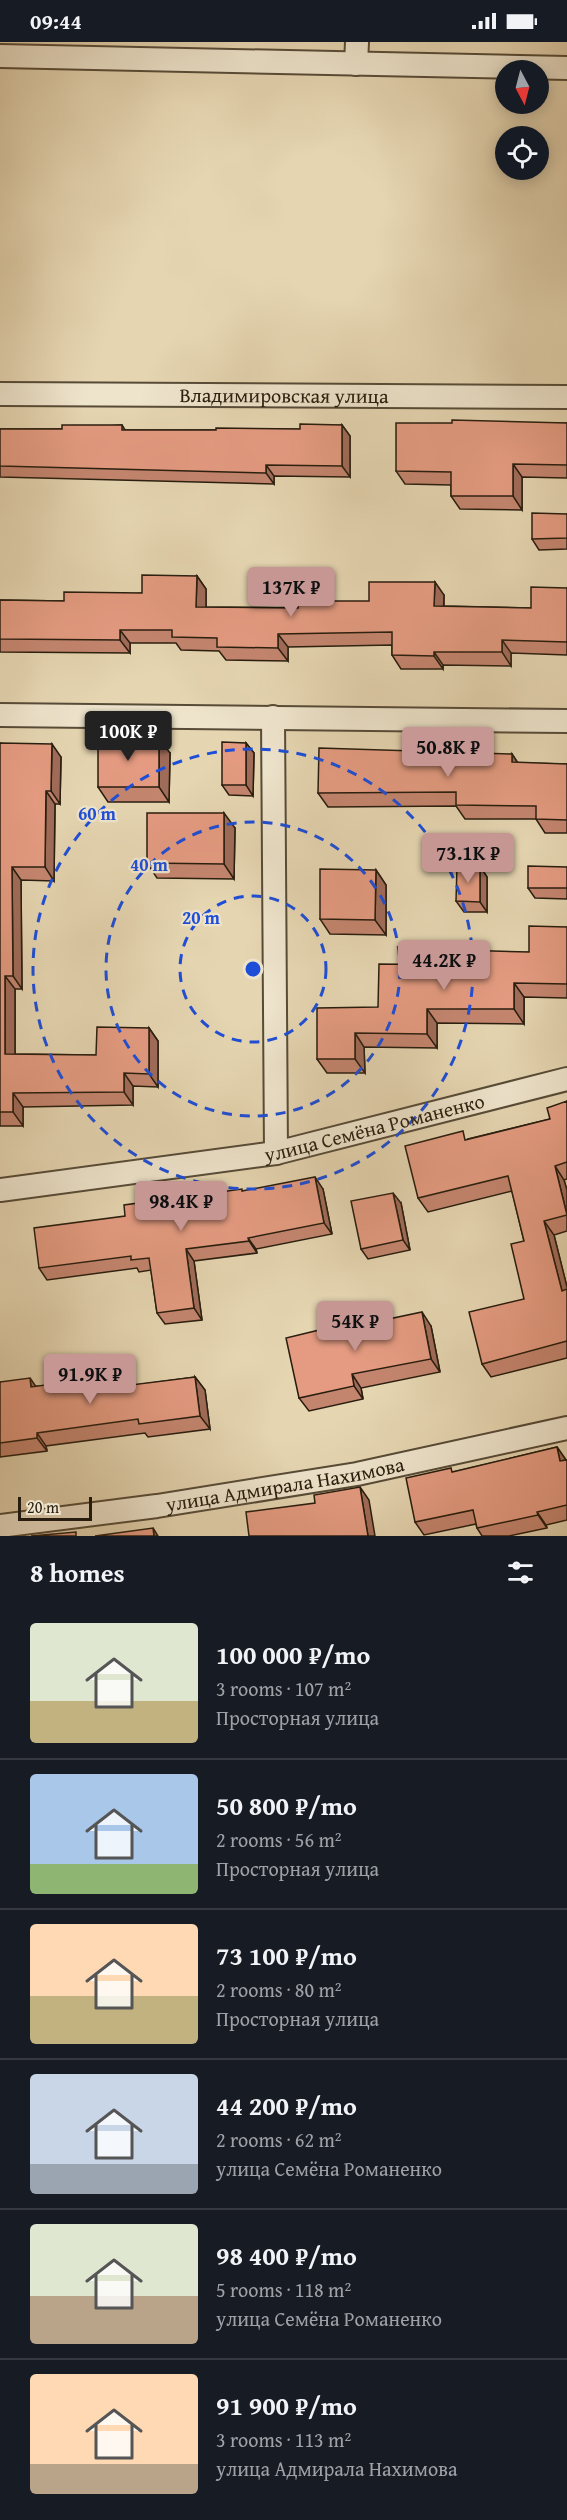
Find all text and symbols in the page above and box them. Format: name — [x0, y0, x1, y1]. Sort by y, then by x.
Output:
text: 09:44 — [30, 5, 82, 37]
north arrow — [495, 60, 549, 114]
map controls — [495, 60, 549, 180]
button: locate — [495, 126, 549, 180]
street label: Владимировская улица — [179, 380, 389, 410]
pin: 137K ₽ — [242, 567, 340, 618]
text: 137K ₽ — [262, 572, 320, 601]
pin: 100K ₽ — [79, 711, 177, 762]
text: 100K ₽ — [99, 716, 157, 745]
pin: 50.8K ₽ — [393, 727, 503, 778]
text: 50.8K ₽ — [416, 732, 480, 761]
text: 60 m — [78, 800, 117, 827]
pin: 73.1K ₽ — [413, 833, 523, 884]
text: 73.1K ₽ — [436, 838, 500, 867]
text: 40 m — [130, 851, 169, 878]
text: 20 m — [182, 904, 221, 931]
pin: 44.2K ₽ — [389, 940, 499, 991]
text: 44.2K ₽ — [412, 945, 476, 974]
centre of rings — [243, 959, 263, 979]
street label: улица Семёна Романенко — [262, 1086, 487, 1169]
pin: 98.4K ₽ — [126, 1181, 236, 1232]
text: 98.4K ₽ — [149, 1186, 213, 1215]
pin: 54K ₽ — [313, 1301, 397, 1352]
text: 54K ₽ — [331, 1306, 379, 1335]
pin: 91.9K ₽ — [35, 1354, 145, 1405]
text: 91.9K ₽ — [58, 1359, 122, 1388]
street label: улица Адмирала Нахимова — [162, 1449, 407, 1519]
scale bar — [18, 1494, 92, 1522]
text: 20 m — [27, 1495, 59, 1519]
text: 8 homes — [30, 1553, 125, 1592]
icon: filters — [504, 1556, 537, 1589]
text: 100 000 ₽/mo — [216, 1635, 370, 1674]
icon: home — [78, 1647, 150, 1719]
text: 3 rooms · 107 m² — [216, 1674, 351, 1703]
text: Просторная улица — [216, 1703, 379, 1732]
text: 50 800 ₽/mo — [216, 1786, 357, 1825]
icon: home — [78, 1798, 150, 1870]
text: 2 rooms · 56 m² — [216, 1825, 342, 1854]
text: Просторная улица — [216, 1854, 379, 1883]
text: 73 100 ₽/mo — [216, 1936, 357, 1975]
icon: home — [78, 1948, 150, 2020]
text: 2 rooms · 80 m² — [216, 1975, 342, 2004]
text: Просторная улица — [216, 2004, 379, 2033]
text: 44 200 ₽/mo — [216, 2086, 357, 2125]
icon: home — [78, 2098, 150, 2170]
text: 2 rooms · 62 m² — [216, 2125, 342, 2154]
text: улица Семёна Романенко — [216, 2154, 442, 2183]
text: 98 400 ₽/mo — [216, 2236, 357, 2275]
icon: home — [78, 2248, 150, 2320]
text: 5 rooms · 118 m² — [216, 2275, 351, 2304]
text: улица Семёна Романенко — [216, 2304, 442, 2333]
text: 91 900 ₽/mo — [216, 2386, 357, 2425]
icon: home — [78, 2398, 150, 2470]
text: 3 rooms · 113 m² — [216, 2425, 351, 2454]
text: улица Адмирала Нахимова — [216, 2454, 457, 2483]

